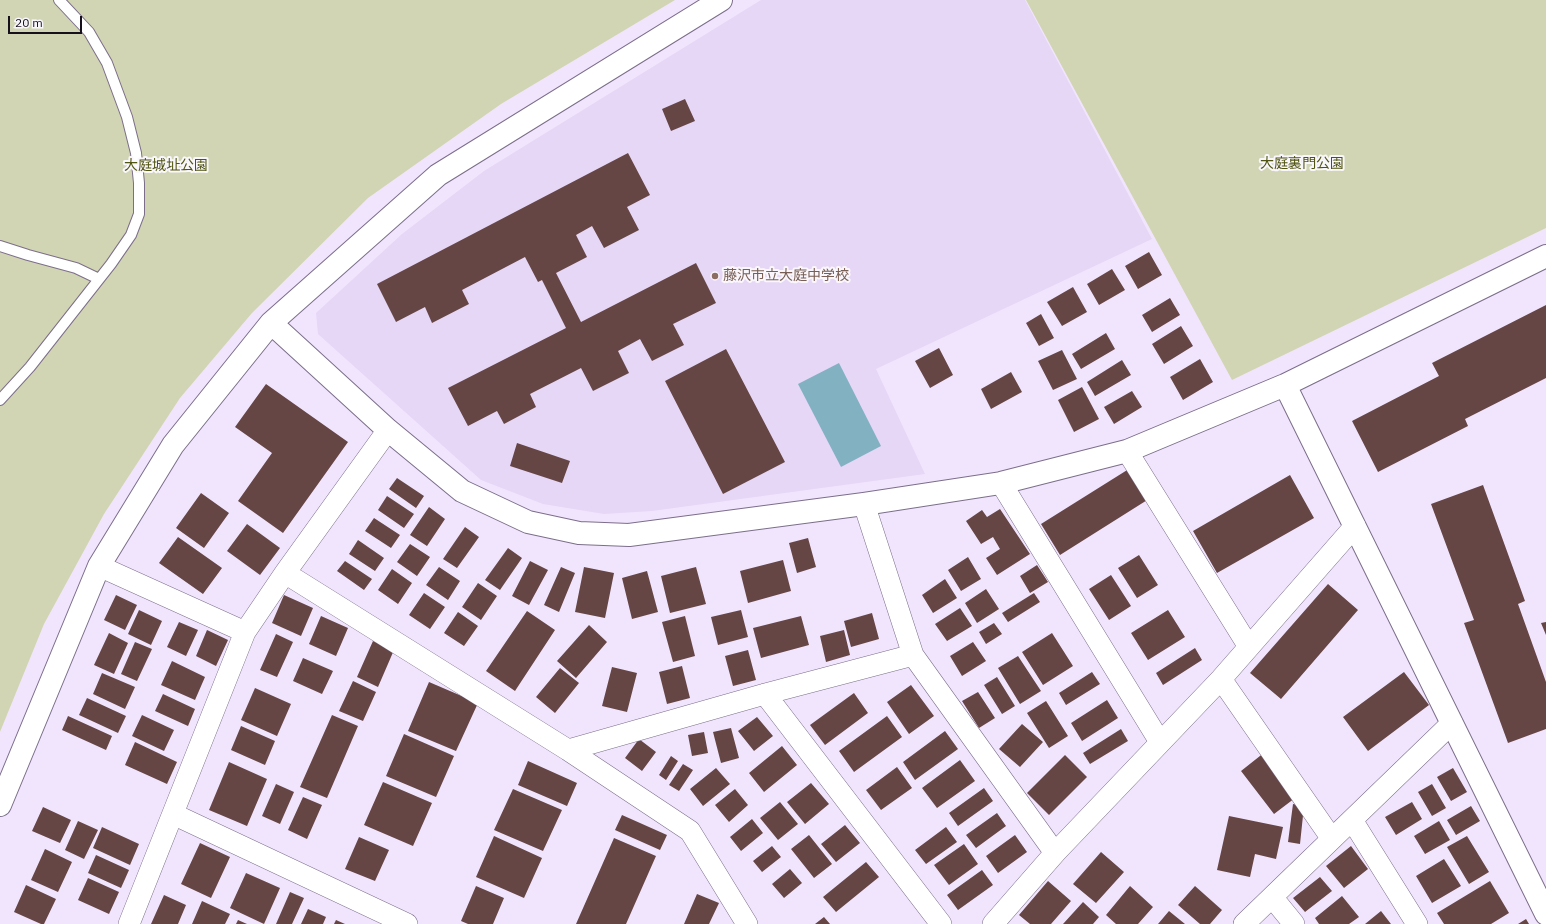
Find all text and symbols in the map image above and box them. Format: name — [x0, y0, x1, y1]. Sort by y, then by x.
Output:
scale bar — [10, 8, 84, 34]
text: 20 m — [15, 15, 43, 30]
park label: 大庭裏門公園 — [1260, 156, 1344, 172]
park label: 大庭城址公園 — [124, 158, 208, 174]
place label: 藤沢市立大庭中学校 — [723, 268, 849, 284]
marker: 藤沢市立大庭中学校 — [710, 271, 720, 281]

